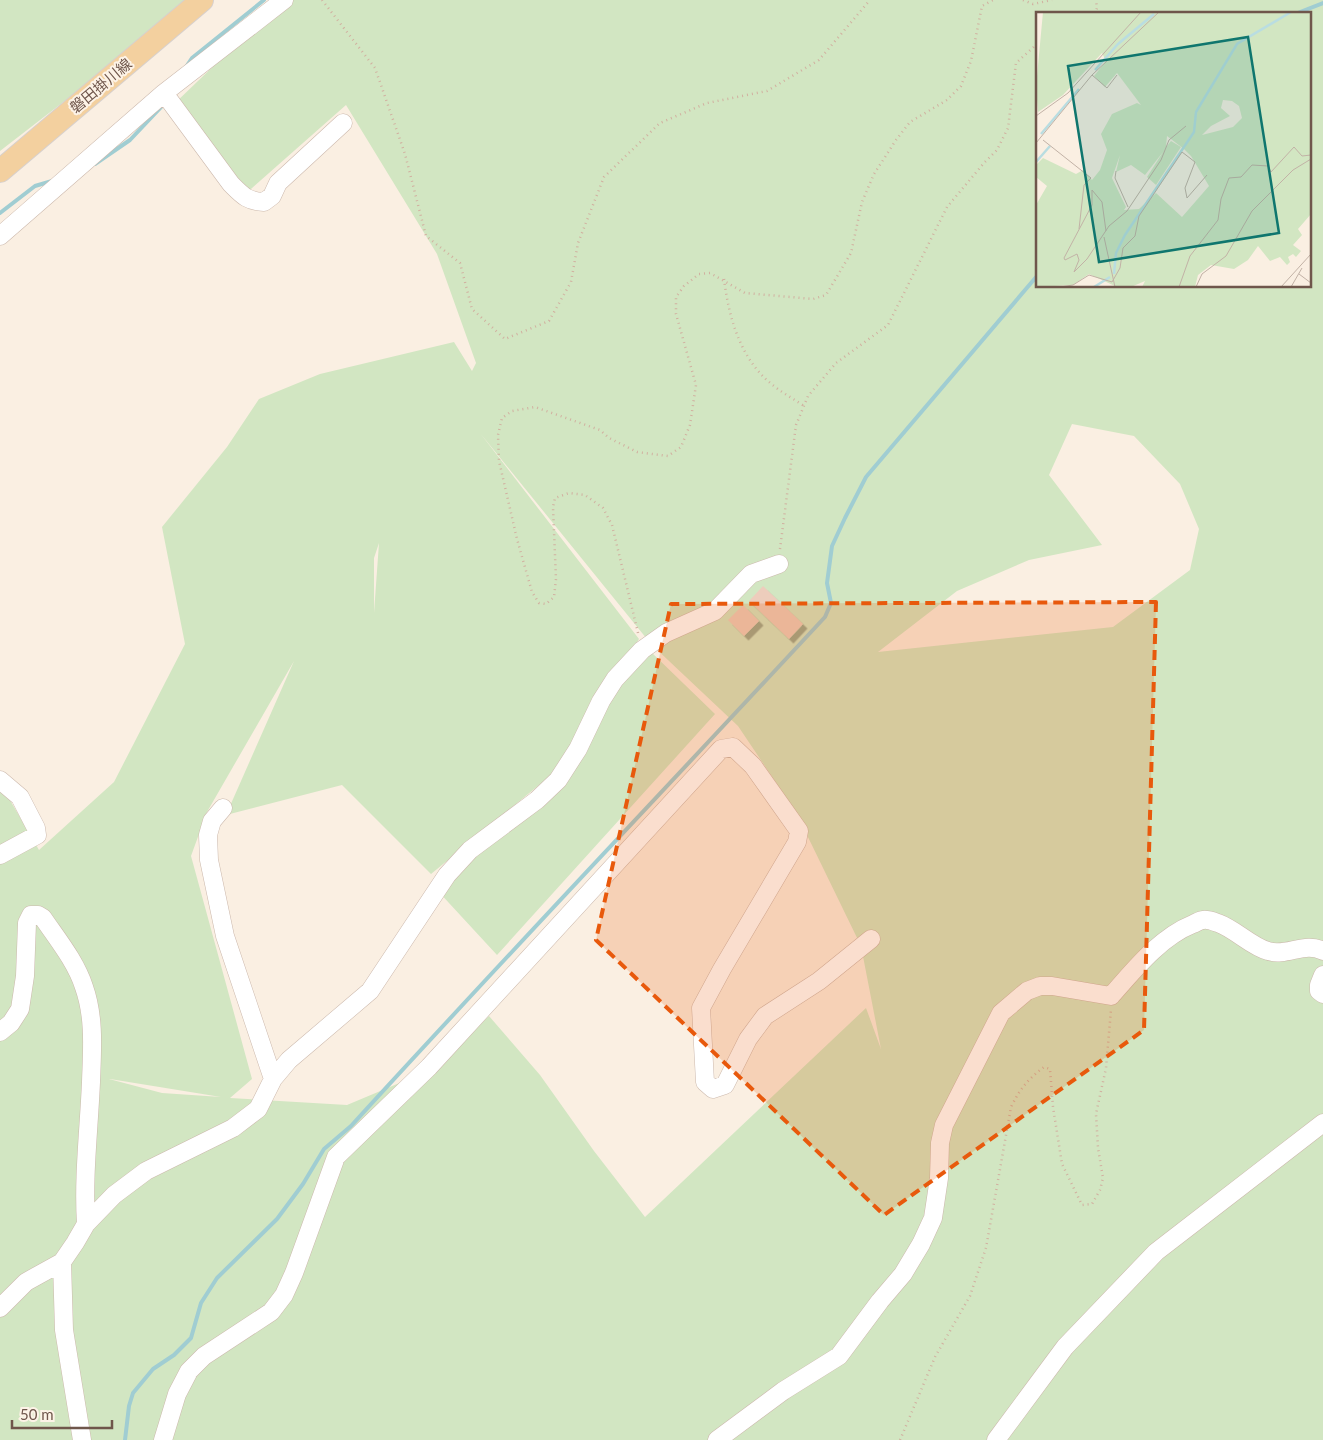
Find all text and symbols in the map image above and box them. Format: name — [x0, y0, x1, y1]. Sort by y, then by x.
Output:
inset map — [1036, 12, 1310, 288]
street label: 磐田掛川線 — [66, 54, 135, 116]
scale bar — [12, 1398, 112, 1430]
text: 50 m — [20, 1405, 54, 1423]

